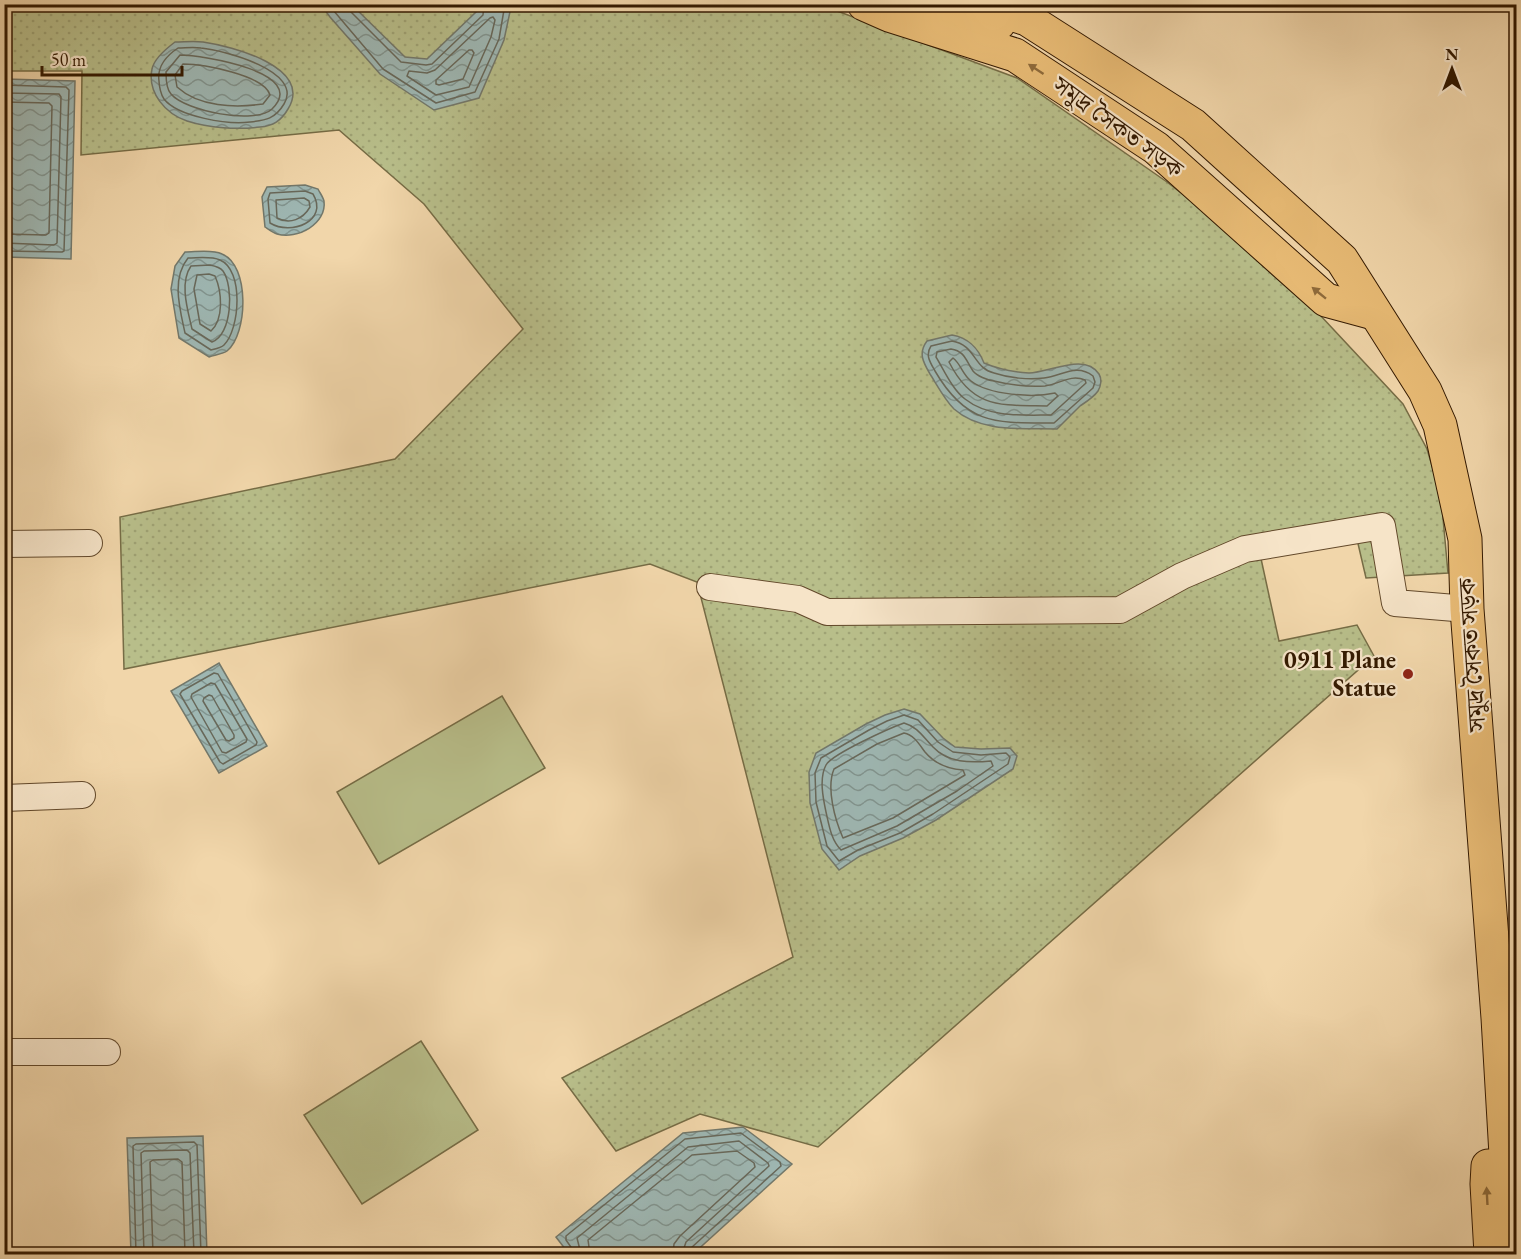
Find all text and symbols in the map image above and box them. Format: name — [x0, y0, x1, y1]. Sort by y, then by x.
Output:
scale bar — [42, 39, 182, 77]
north arrow — [1422, 39, 1482, 99]
text: N — [1446, 44, 1459, 65]
text: 50 m — [51, 48, 86, 71]
one-way arrow — [1027, 63, 1044, 74]
street label: সমুদ্র সৈকত সড়ক — [1046, 68, 1191, 185]
one-way arrow — [1311, 287, 1327, 300]
street label: সমুদ্র সৈকত সড়ক — [1451, 576, 1492, 734]
place label: 0911 Plane Statue — [1284, 644, 1396, 703]
marker: 0911 Plane Statue — [1401, 667, 1415, 681]
one-way arrow — [1483, 1187, 1492, 1206]

